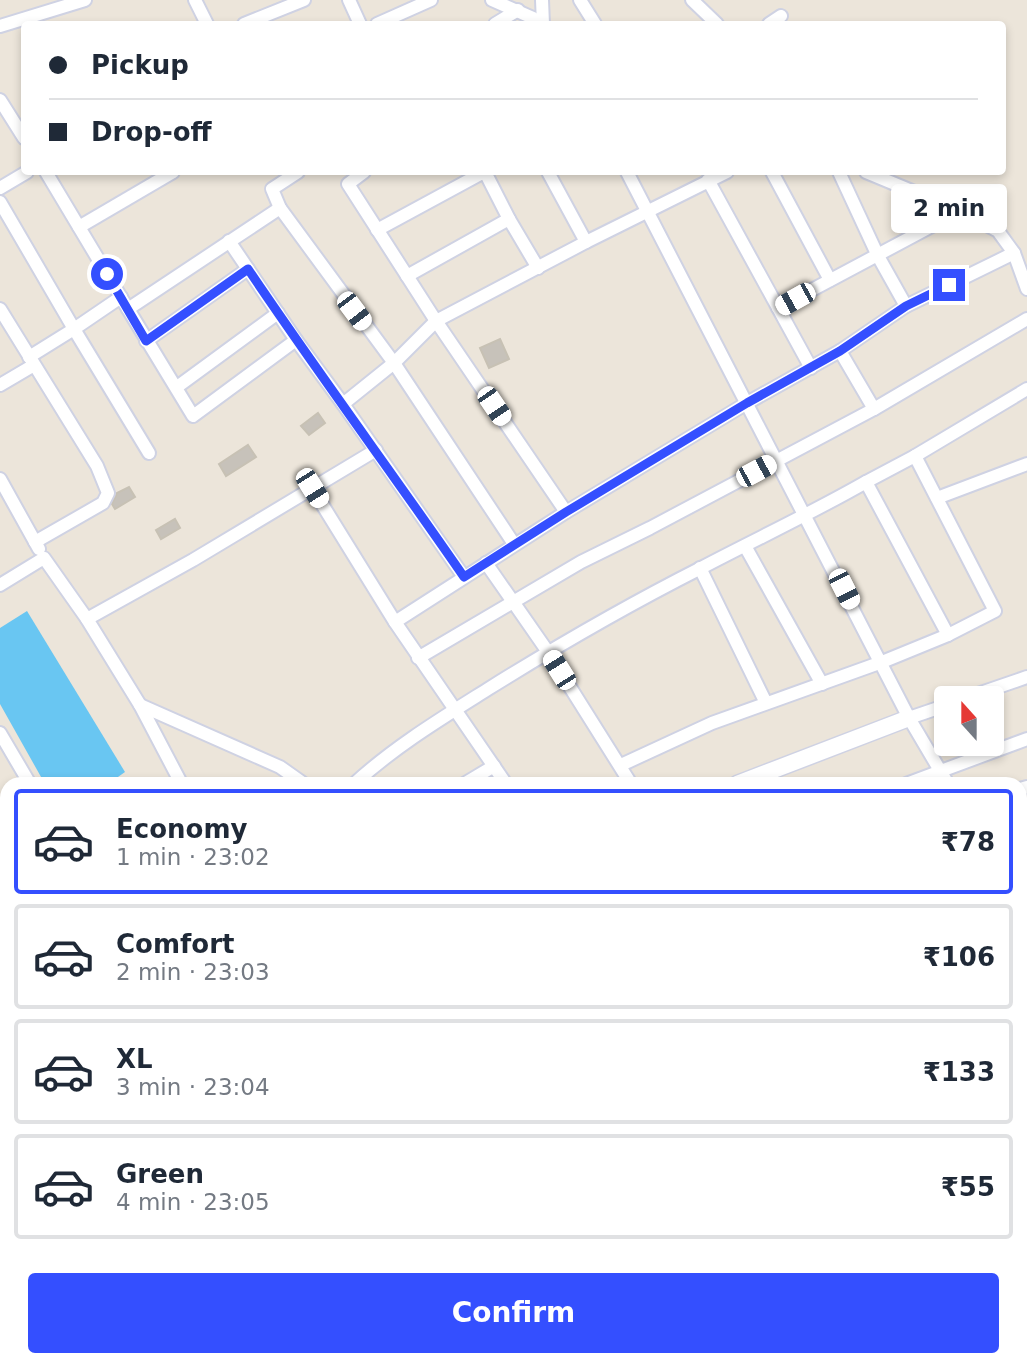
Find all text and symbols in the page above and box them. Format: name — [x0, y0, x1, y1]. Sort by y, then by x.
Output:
text: Pickup — [91, 50, 189, 80]
text: Drop-off — [91, 117, 212, 147]
callout: 2 min — [891, 184, 1007, 232]
text: 2 min — [913, 195, 985, 221]
route start — [91, 258, 123, 290]
route end — [933, 269, 965, 301]
car — [772, 280, 819, 318]
car — [333, 288, 376, 334]
car — [474, 383, 515, 429]
car — [733, 452, 780, 490]
car — [292, 465, 333, 511]
car — [826, 566, 863, 612]
car — [539, 647, 580, 693]
north arrow — [934, 686, 1004, 756]
map controls — [934, 686, 1004, 756]
icon: car — [32, 810, 95, 873]
text: Economy — [116, 814, 247, 844]
text: ₹78 — [941, 827, 995, 857]
text: 1 min · 23:02 — [116, 844, 270, 870]
icon: car — [32, 925, 95, 988]
text: Comfort — [116, 929, 234, 959]
text: ₹106 — [923, 942, 995, 972]
text: 2 min · 23:03 — [116, 959, 270, 985]
icon: car — [32, 1040, 95, 1103]
text: XL — [116, 1044, 153, 1074]
text: ₹133 — [923, 1057, 995, 1087]
text: 3 min · 23:04 — [116, 1074, 270, 1100]
icon: car — [32, 1155, 95, 1218]
text: Green — [116, 1159, 204, 1189]
text: ₹55 — [941, 1172, 995, 1202]
text: 4 min · 23:05 — [116, 1189, 270, 1215]
button: Confirm — [28, 1273, 999, 1353]

